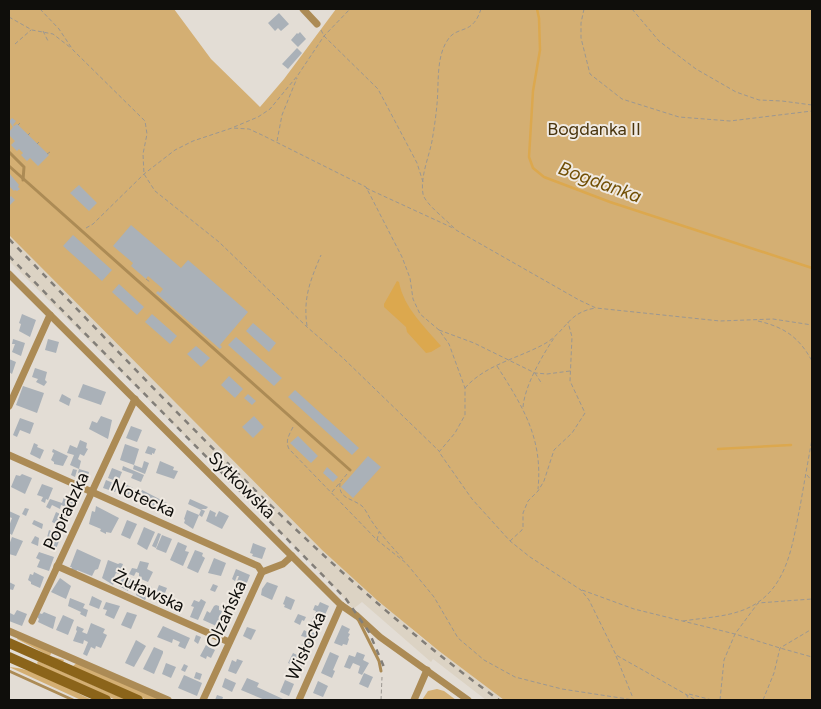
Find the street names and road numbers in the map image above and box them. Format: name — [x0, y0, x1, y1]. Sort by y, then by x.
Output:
street label: Sytkowska — [204, 447, 280, 523]
street label: Popradzka — [38, 468, 94, 554]
street label: Notecka — [107, 474, 179, 522]
street label: Żuławska — [110, 565, 188, 617]
street label: Olzańska — [201, 577, 251, 651]
street label: Wisłocka — [281, 608, 331, 684]

